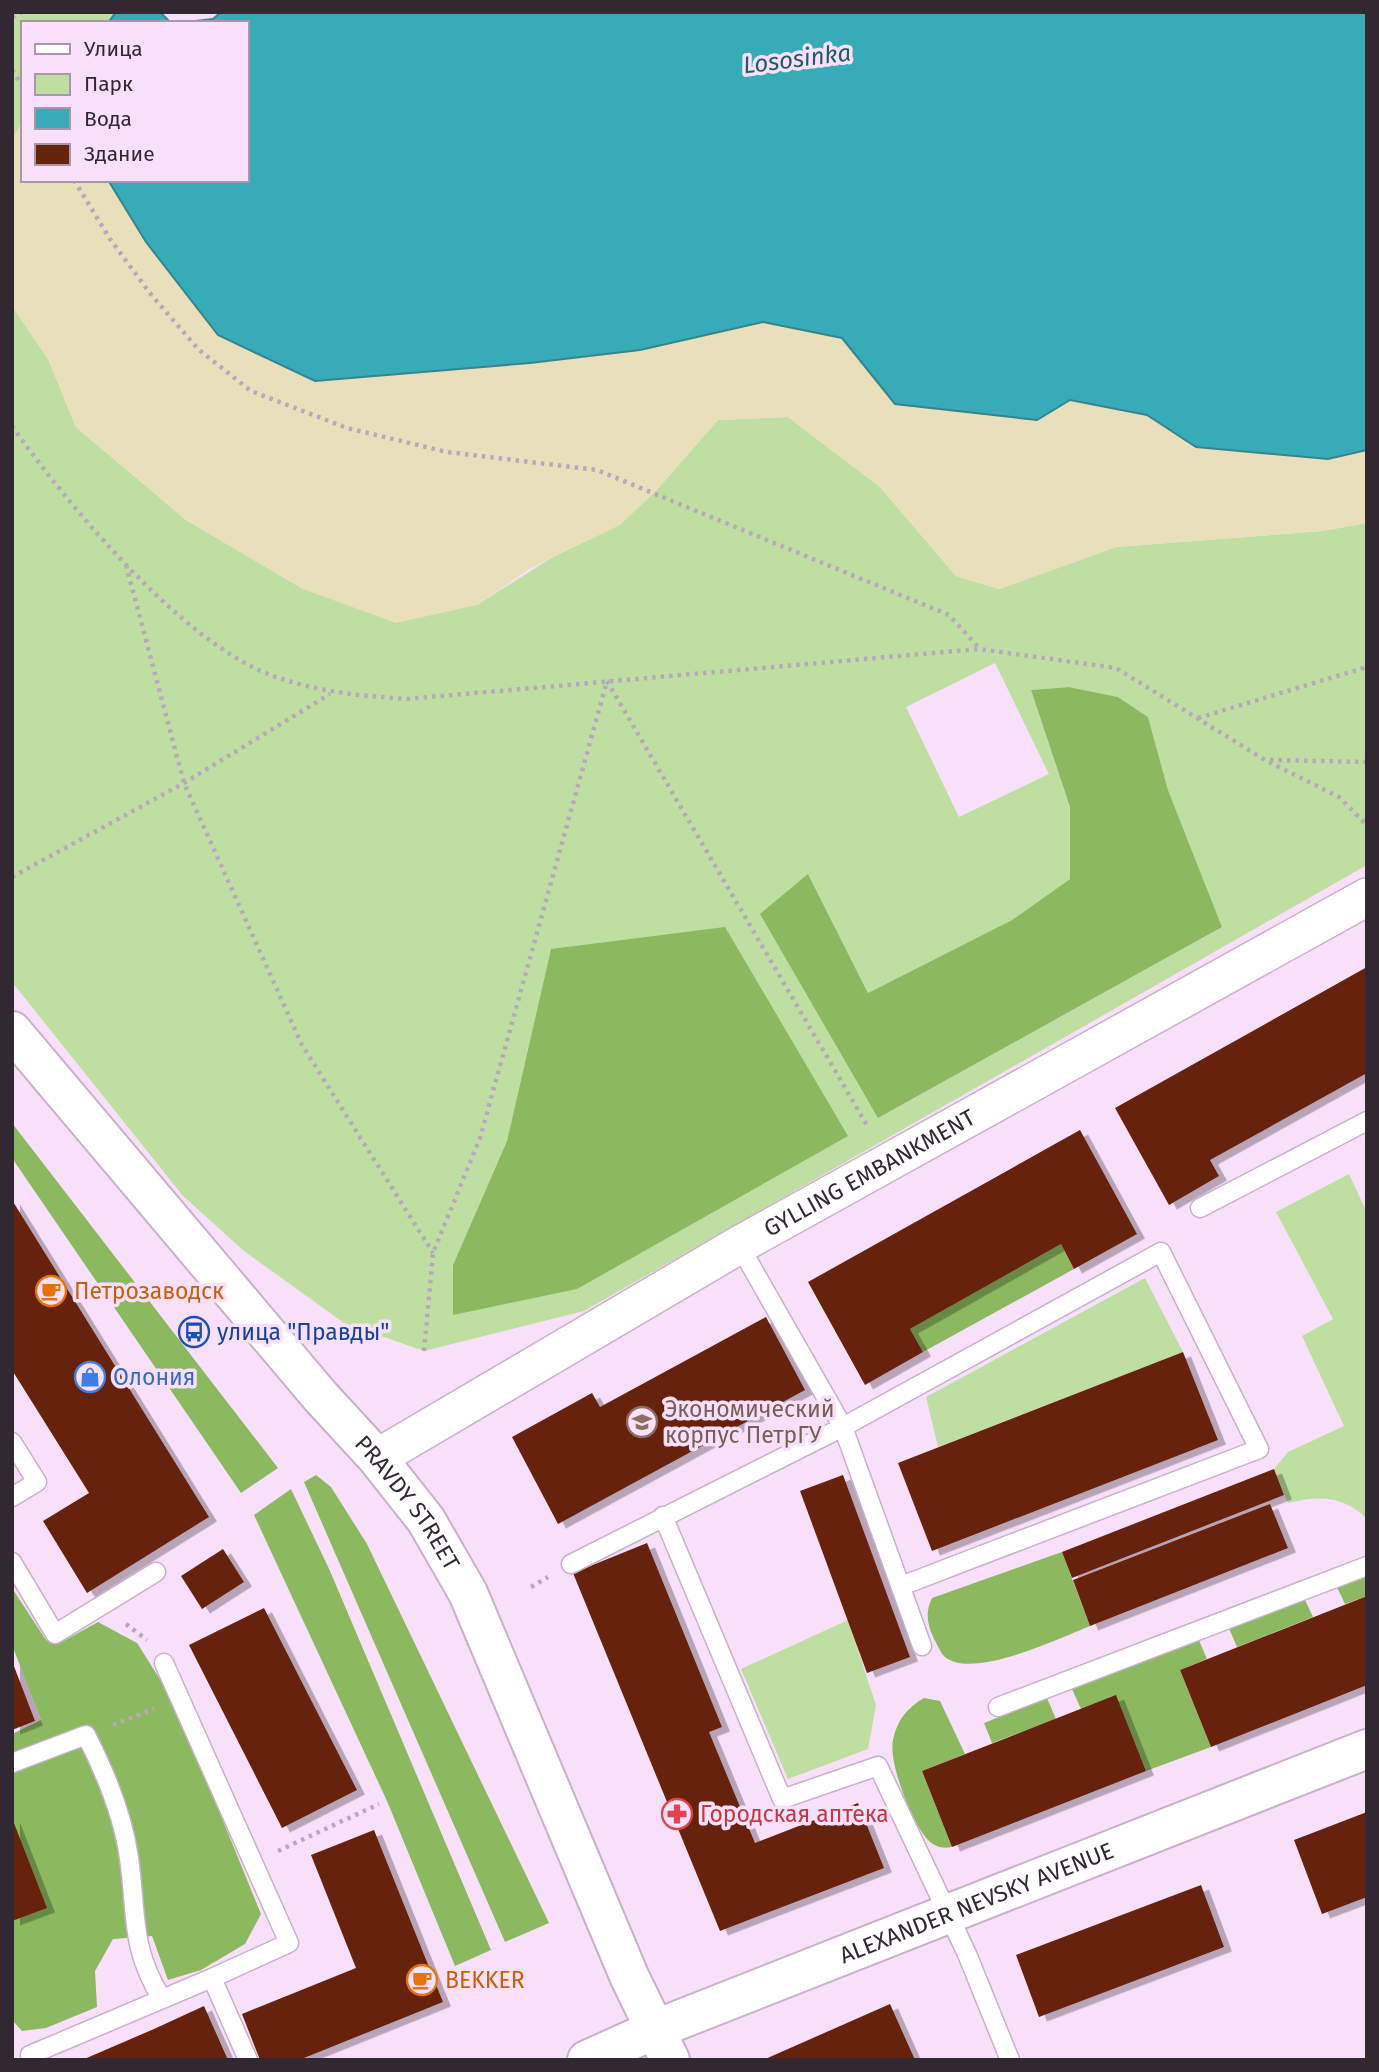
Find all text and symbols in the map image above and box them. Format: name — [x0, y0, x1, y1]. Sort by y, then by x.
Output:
legend — [21, 21, 248, 182]
text: Улица — [84, 36, 143, 62]
water label: Lososinka — [741, 38, 853, 80]
text: Парк — [84, 71, 133, 97]
text: Вода — [84, 106, 132, 132]
text: Здание — [84, 141, 155, 167]
street label: GYLLING EMBANKMENT — [759, 1103, 980, 1242]
cafe icon: Петрозаводск — [34, 1274, 68, 1308]
place label: Петрозаводск — [74, 1277, 224, 1305]
bus stop icon: улица "Правды" — [177, 1315, 211, 1349]
place label: улица "Правды" — [217, 1318, 389, 1346]
shop icon: Олония — [73, 1360, 107, 1394]
place label: Олония — [113, 1363, 196, 1391]
place label: Экономический корпус ПетрГУ — [665, 1395, 835, 1449]
school or university icon: Экономический корпус ПетрГУ — [625, 1405, 659, 1439]
street label: PRAVDY STREET — [349, 1429, 466, 1575]
pharmacy icon: Городская аптека — [660, 1797, 694, 1831]
place label: Городская аптека — [700, 1800, 889, 1828]
street label: ALEXANDER NEVSKY AVENUE — [835, 1836, 1117, 1969]
cafe icon: BEKKER — [405, 1963, 439, 1997]
place label: BEKKER — [445, 1966, 525, 1994]

